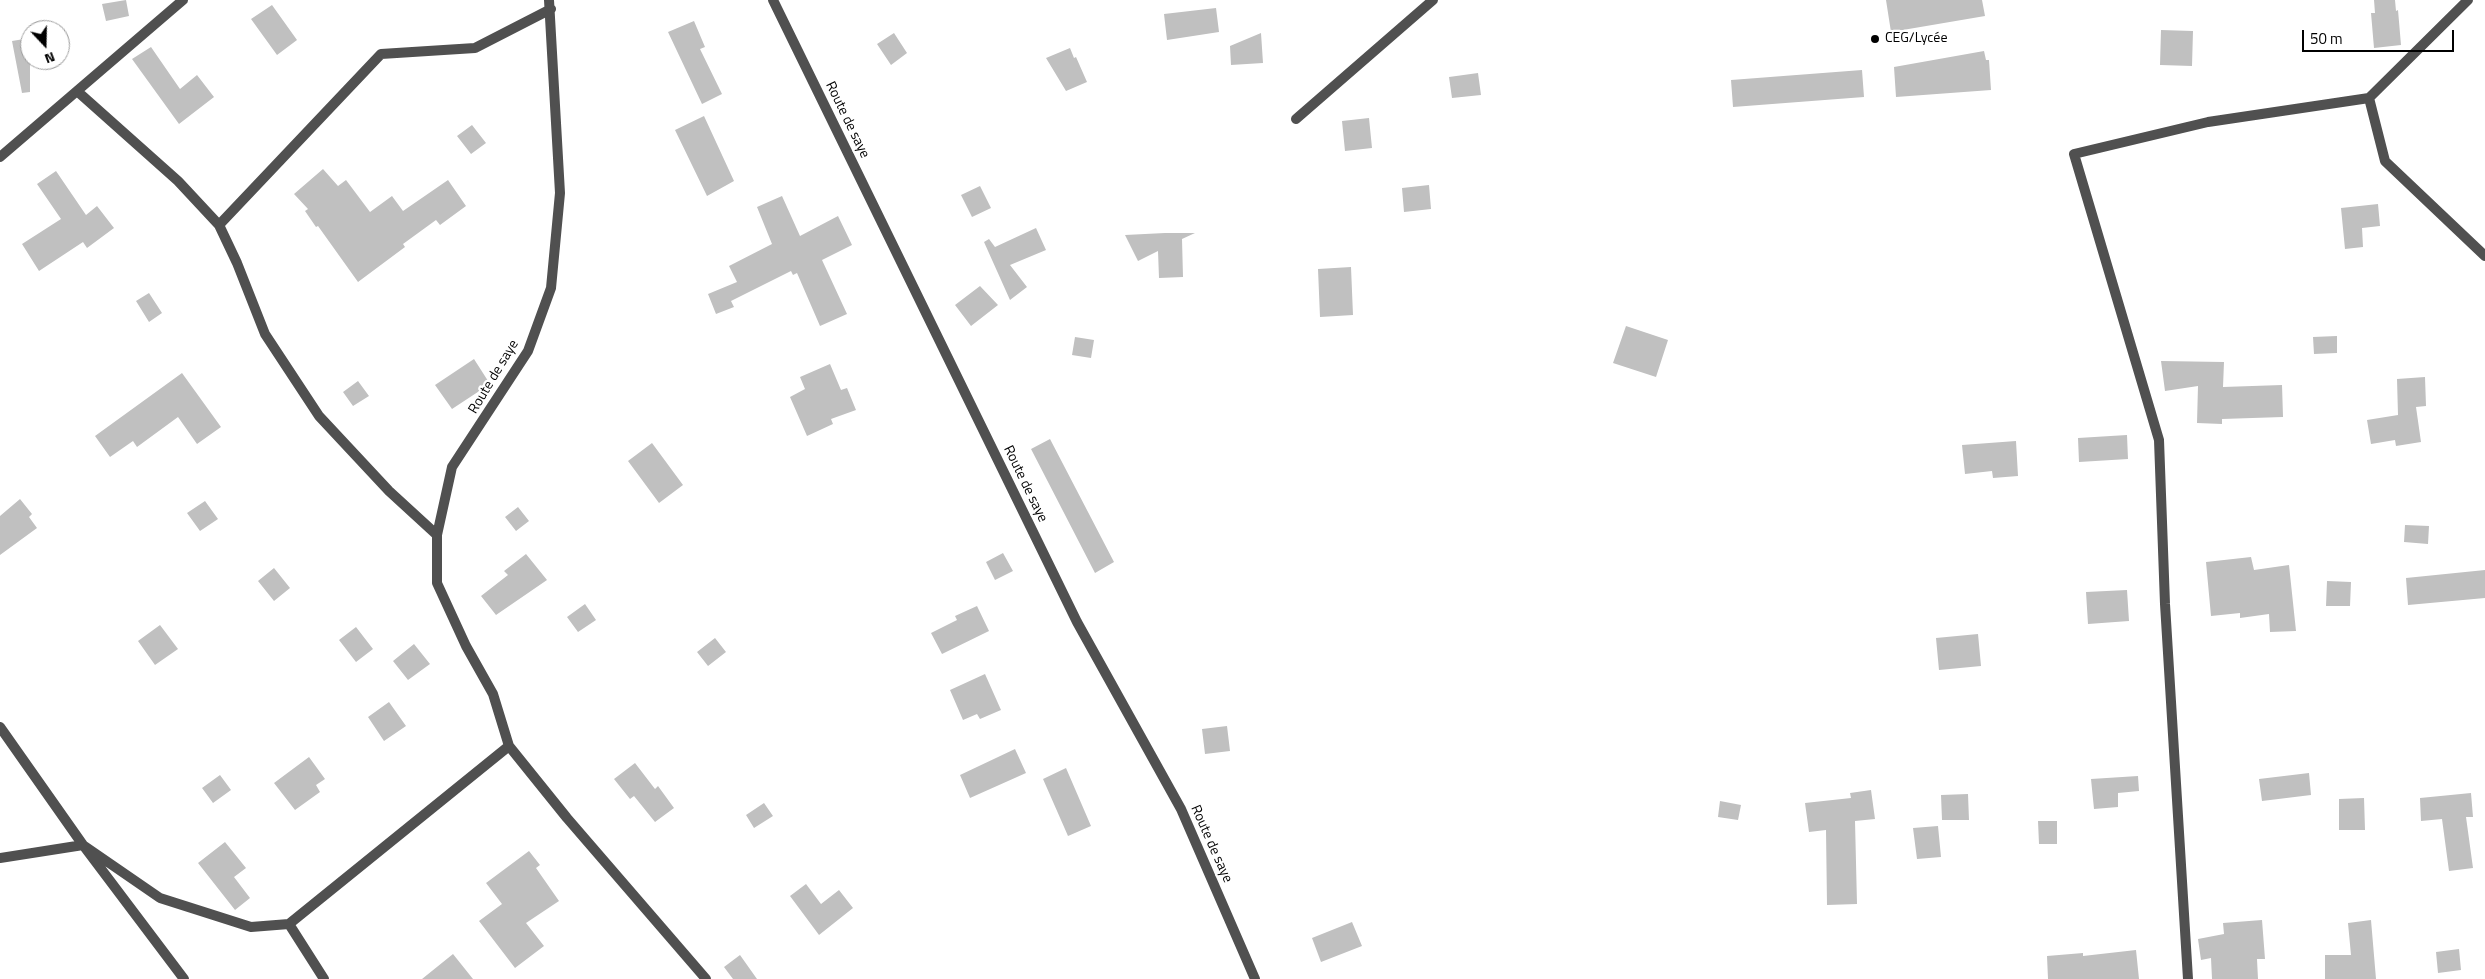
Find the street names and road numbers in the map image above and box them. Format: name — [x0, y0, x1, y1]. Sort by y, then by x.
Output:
street label: Route de saye — [821, 79, 873, 161]
street label: Route de saye — [465, 337, 523, 417]
street label: Route de saye — [999, 443, 1051, 525]
street label: Route de saye — [1186, 803, 1236, 885]

